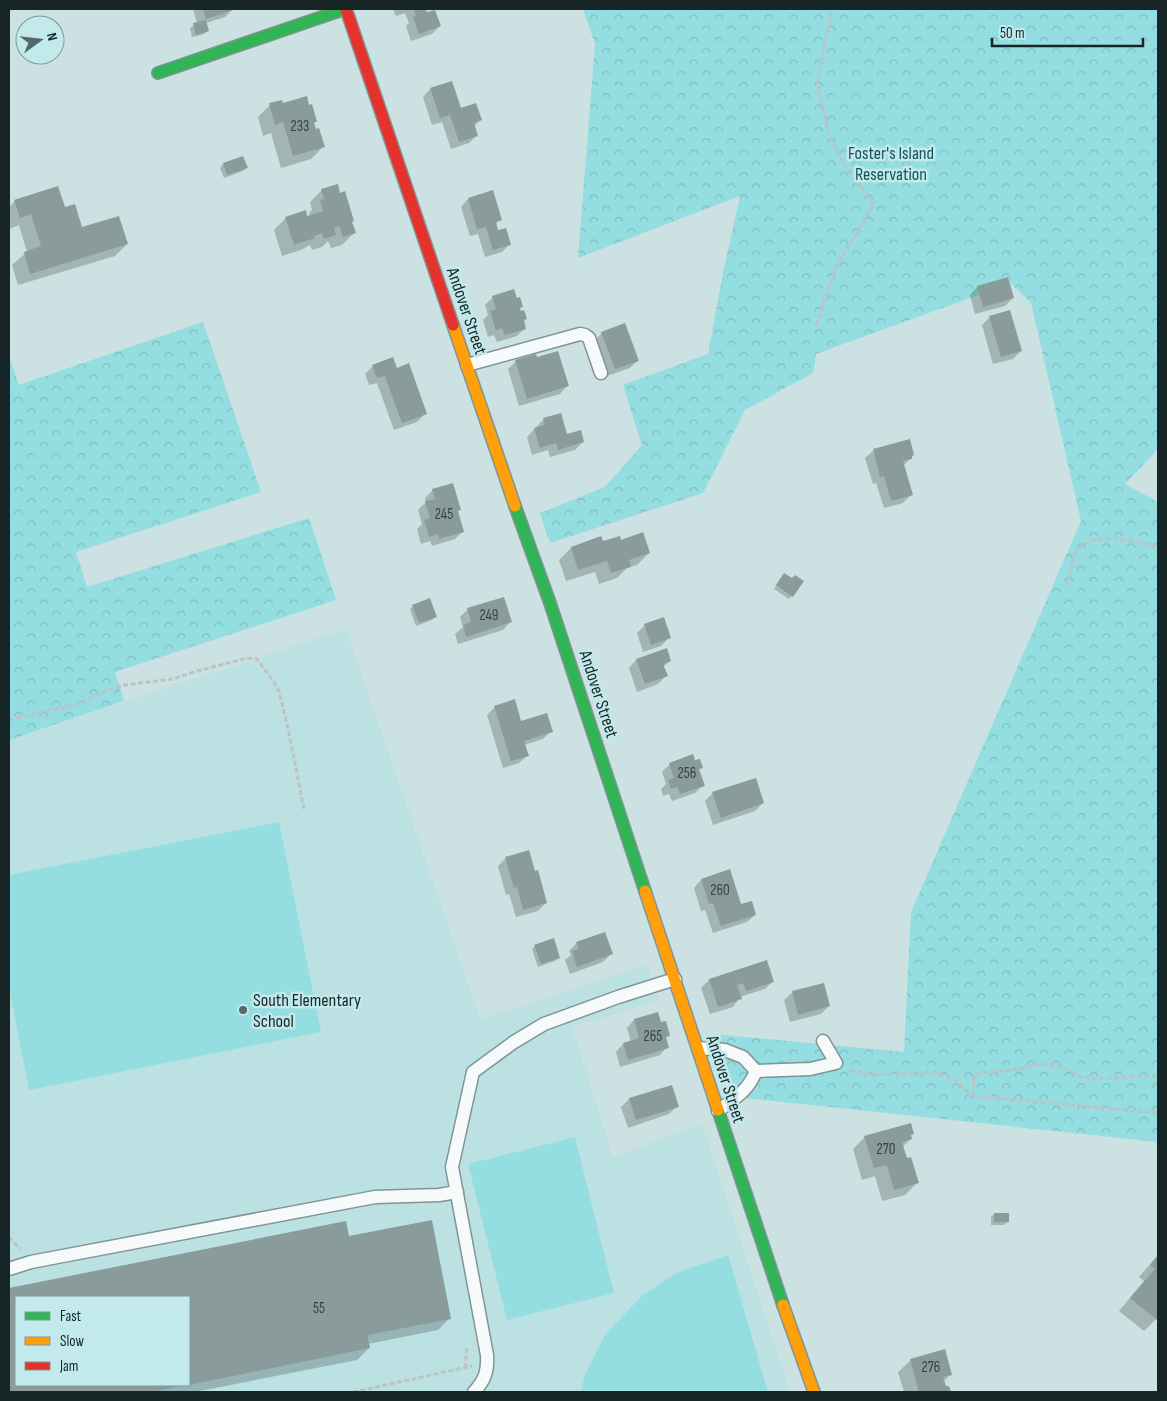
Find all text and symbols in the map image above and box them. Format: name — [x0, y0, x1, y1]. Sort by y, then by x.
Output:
north arrow — [15, 15, 65, 65]
scale bar — [992, 15, 1143, 47]
text: 50 m — [1000, 24, 1025, 43]
text: N — [43, 31, 61, 43]
house number: 233 — [291, 117, 309, 136]
park label: Foster's Island Reservation — [848, 143, 934, 185]
street label: Andover Street — [442, 264, 491, 358]
house number: 245 — [435, 505, 453, 524]
house number: 249 — [479, 606, 499, 625]
street label: Andover Street — [574, 647, 623, 741]
house number: 256 — [678, 764, 696, 783]
house number: 260 — [710, 881, 730, 900]
place label: South Elementary School — [253, 990, 361, 1032]
marker: South Elementary School — [237, 1004, 249, 1016]
house number: 265 — [644, 1027, 662, 1046]
street label: Andover Street — [701, 1032, 750, 1126]
house number: 270 — [877, 1140, 895, 1159]
legend — [15, 1296, 190, 1386]
house number: 55 — [313, 1299, 325, 1318]
text: Fast — [60, 1307, 82, 1326]
text: Slow — [60, 1332, 84, 1351]
text: Jam — [59, 1357, 78, 1376]
house number: 276 — [922, 1358, 940, 1377]

